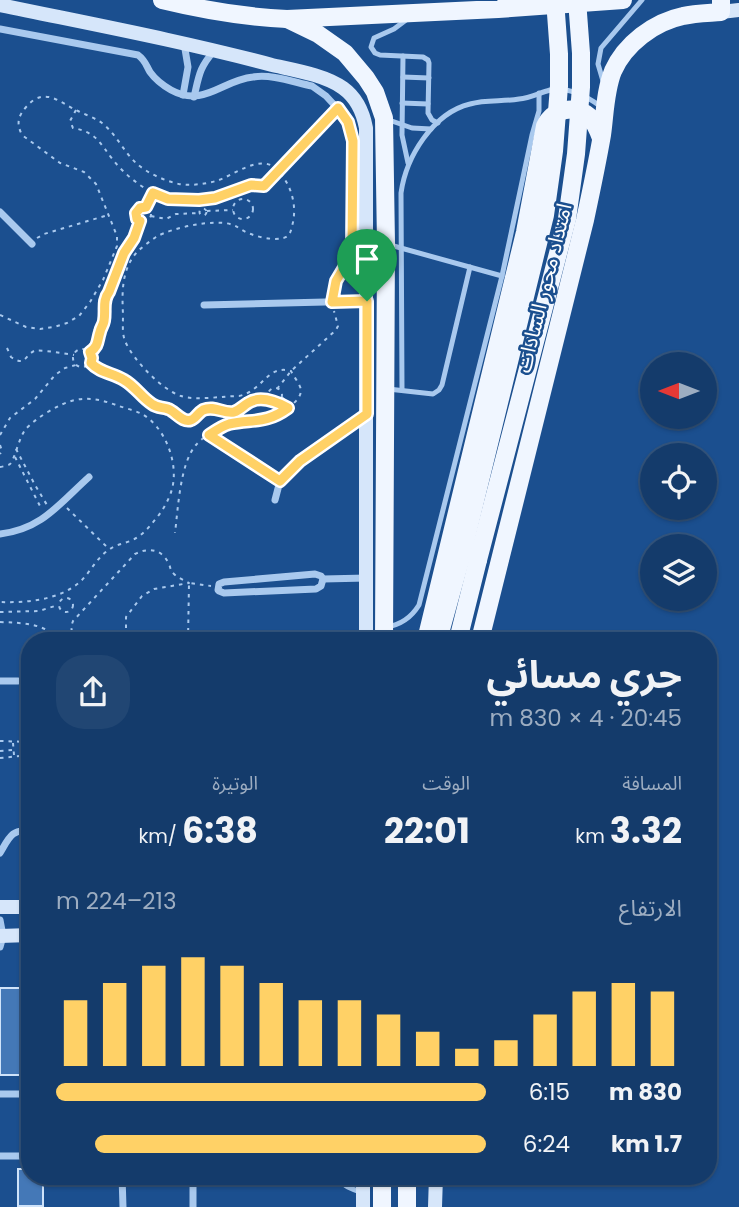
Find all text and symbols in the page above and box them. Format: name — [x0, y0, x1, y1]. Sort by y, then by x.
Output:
street label: امتداد محور السادات — [508, 200, 579, 376]
pin — [337, 229, 397, 301]
icon: arrive — [348, 240, 386, 278]
north arrow — [640, 352, 718, 429]
map controls — [640, 352, 717, 611]
button: locate — [640, 443, 717, 520]
button: layers — [640, 534, 717, 611]
text: جري مسائي — [486, 648, 682, 701]
button: share — [56, 655, 130, 729]
text: 20:45 · 4 × 830 m — [489, 702, 682, 734]
text: الوتيرة — [212, 770, 258, 797]
text: الوقت — [422, 770, 470, 797]
text: المسافة — [622, 770, 682, 797]
text: 6:38 — [182, 806, 258, 855]
text: 22:01 — [384, 806, 470, 855]
text: 3.32 — [610, 806, 682, 855]
text: /km — [138, 823, 182, 850]
text: km — [575, 823, 610, 850]
text: 213–224 m — [56, 885, 177, 917]
text: الارتفاع — [619, 892, 682, 924]
text: 6:15 — [529, 1076, 570, 1108]
text: 830 m — [609, 1076, 682, 1108]
text: 6:24 — [523, 1128, 570, 1160]
text: 1.7 km — [611, 1128, 682, 1160]

